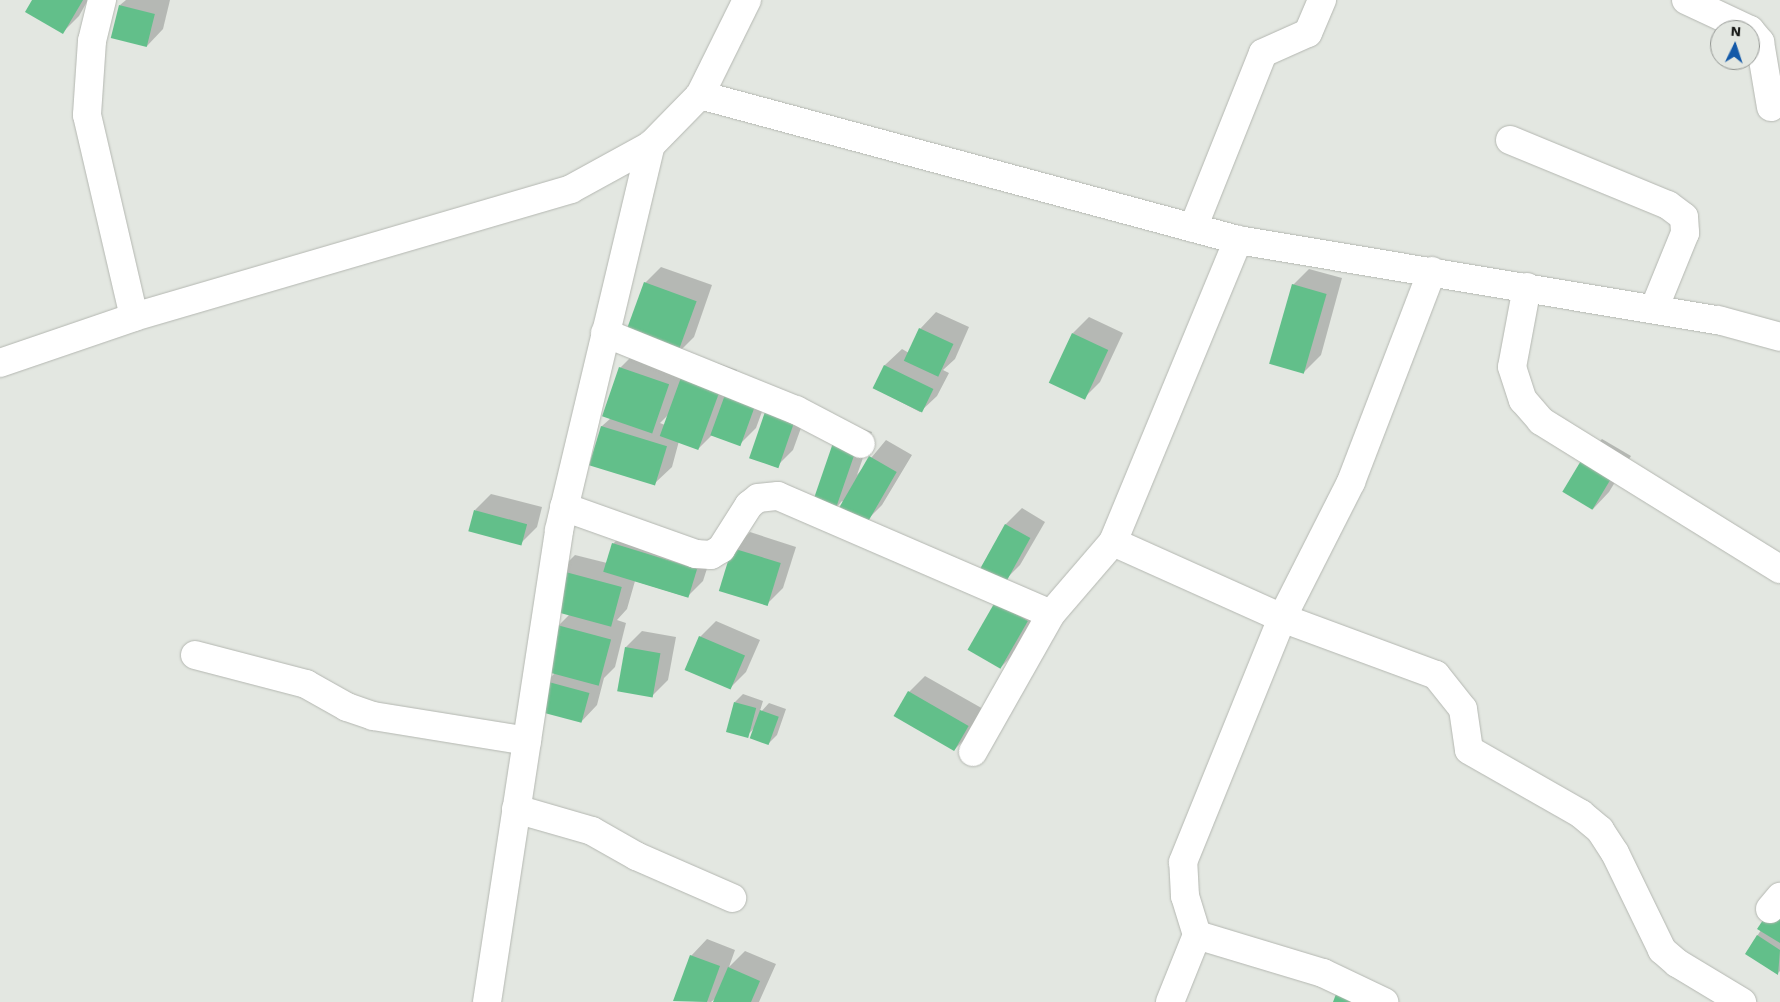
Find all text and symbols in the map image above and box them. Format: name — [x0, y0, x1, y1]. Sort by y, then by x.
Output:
north arrow — [1710, 20, 1760, 70]
text: N — [1730, 23, 1742, 39]

